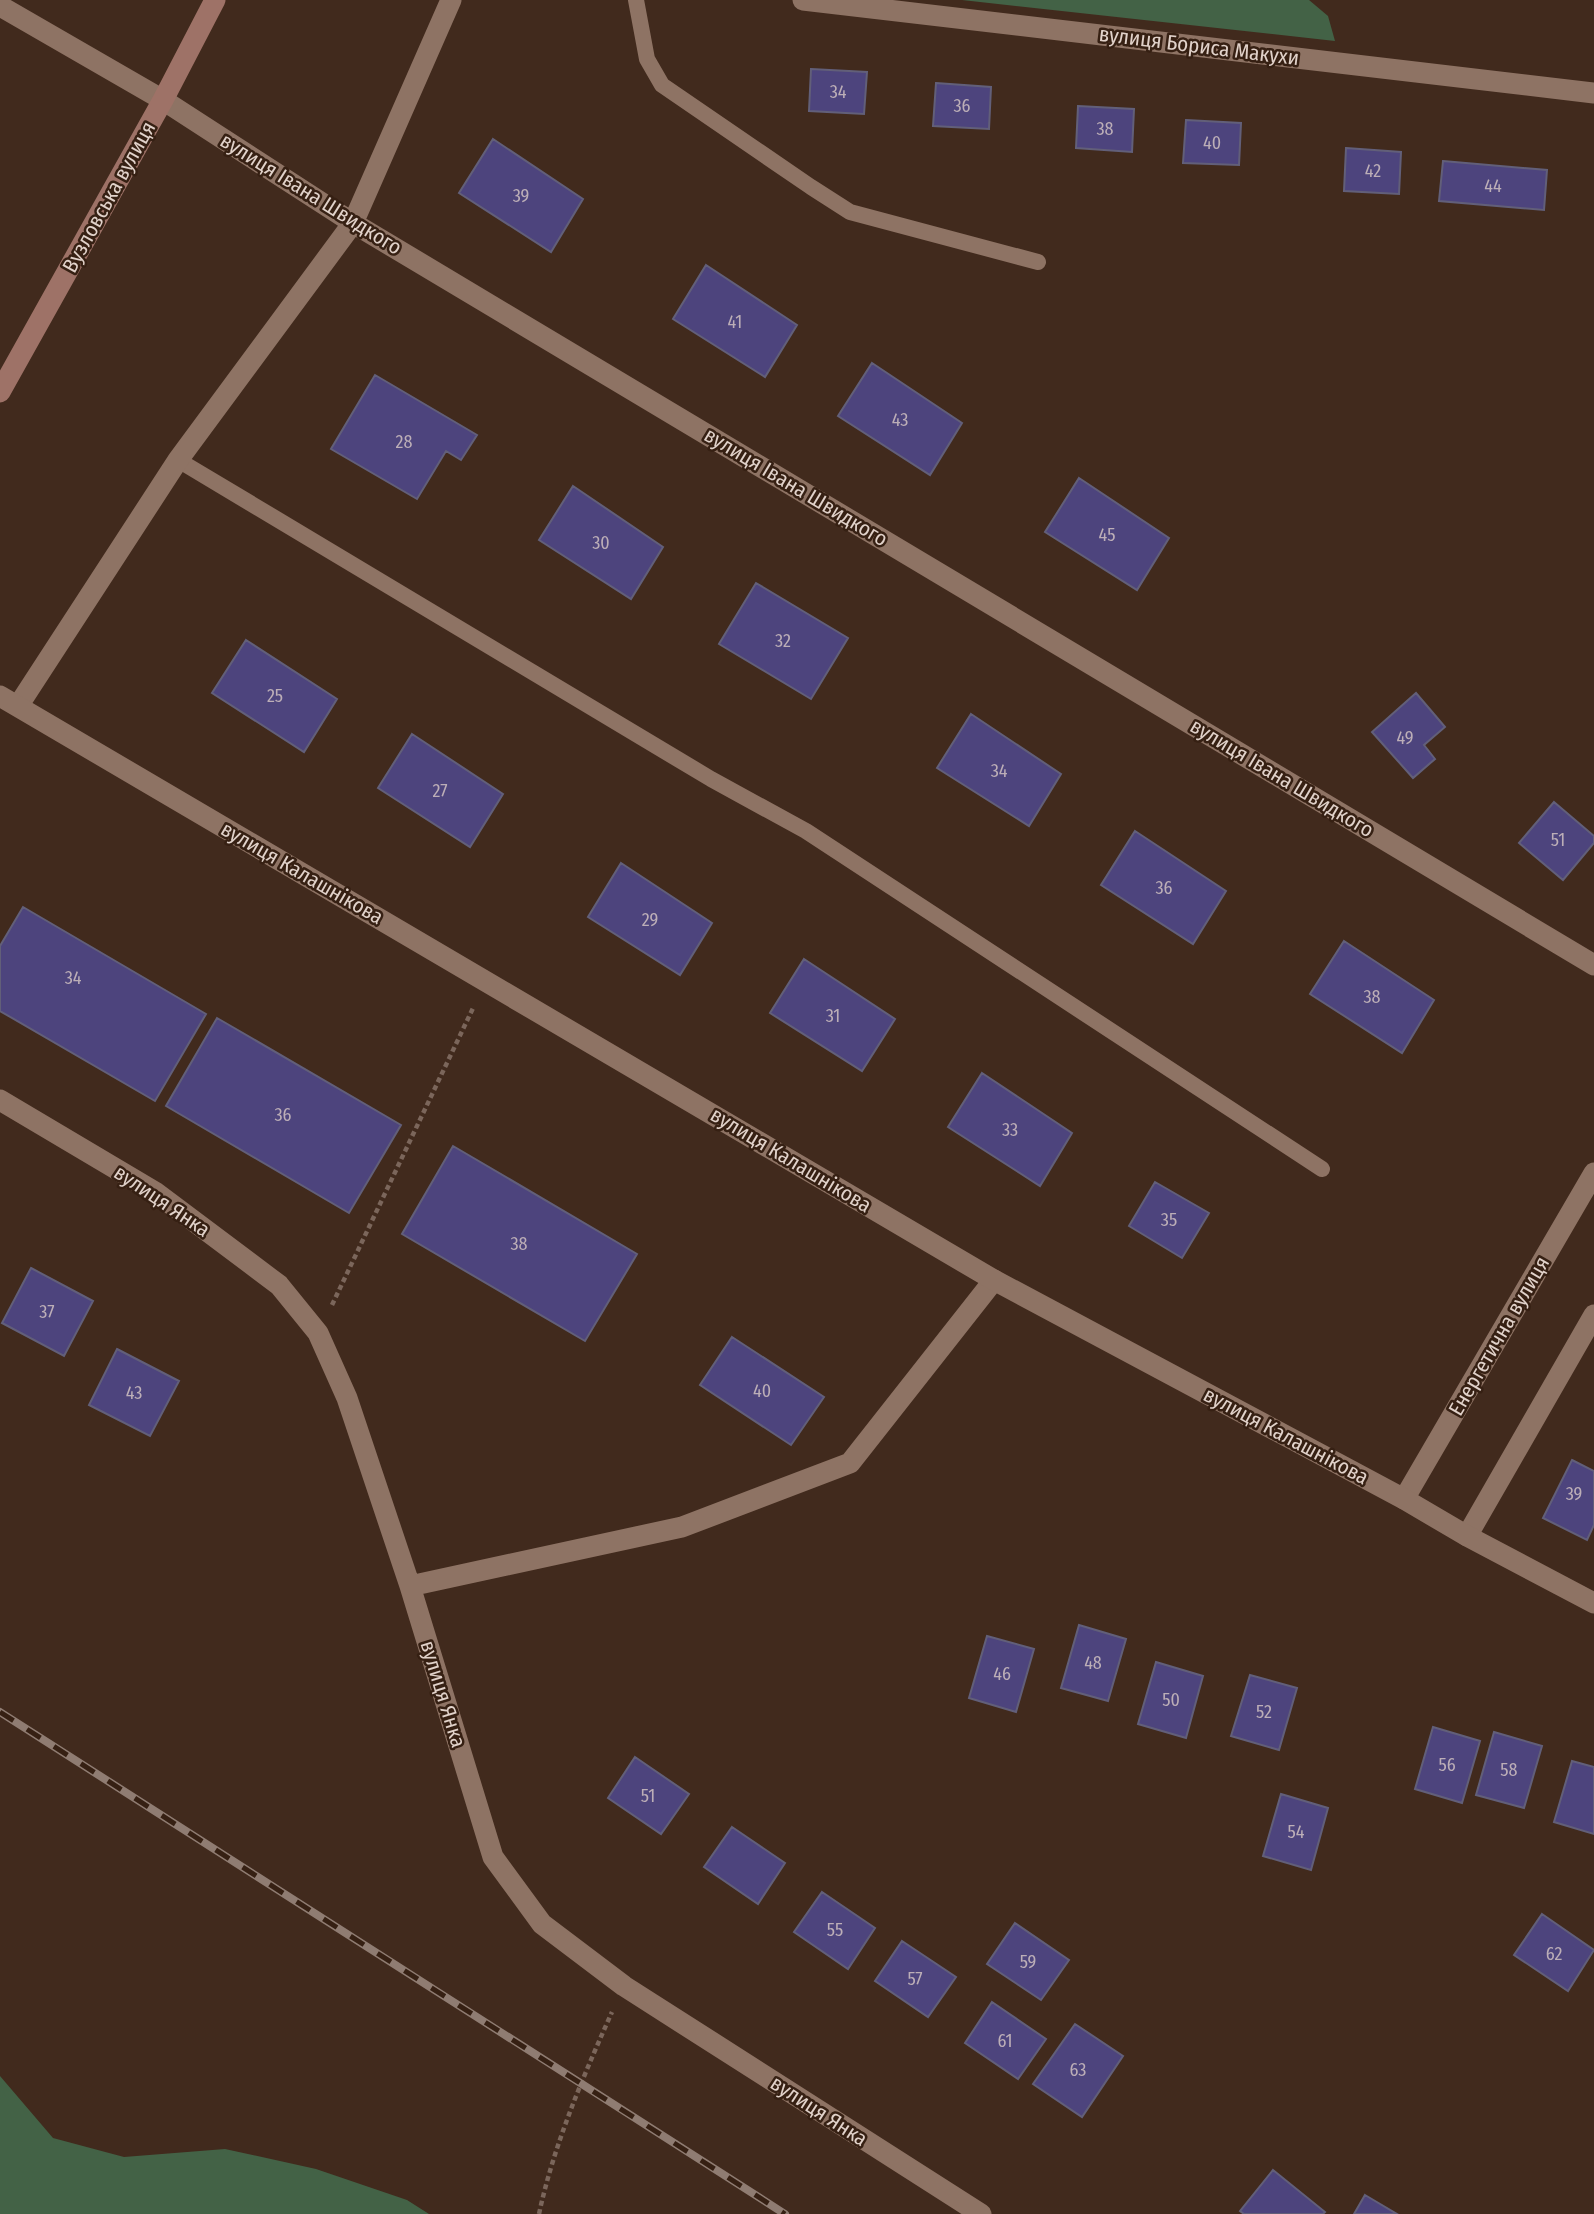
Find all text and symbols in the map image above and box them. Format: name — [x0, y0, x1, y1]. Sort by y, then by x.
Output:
street label: вулиця Бориса Макухи — [1097, 21, 1301, 71]
house number: 34 — [830, 81, 847, 103]
house number: 36 — [953, 95, 971, 117]
street label: Вузловська вулиця — [57, 117, 161, 277]
house number: 38 — [1096, 118, 1114, 140]
street label: вулиця Івана Швидкого — [215, 127, 407, 261]
house number: 40 — [1203, 132, 1221, 154]
house number: 42 — [1365, 160, 1381, 182]
house number: 44 — [1484, 175, 1502, 197]
house number: 39 — [513, 185, 529, 207]
house number: 41 — [728, 311, 742, 333]
house number: 43 — [892, 409, 908, 431]
street label: вулиця Івана Швидкого — [699, 422, 893, 552]
house number: 28 — [396, 431, 412, 453]
house number: 45 — [1099, 524, 1115, 546]
house number: 30 — [592, 532, 610, 554]
house number: 32 — [775, 630, 791, 652]
house number: 25 — [267, 685, 283, 707]
street label: вулиця Івана Швидкого — [1185, 713, 1379, 843]
house number: 49 — [1396, 727, 1414, 749]
house number: 34 — [991, 760, 1008, 782]
house number: 27 — [432, 780, 448, 802]
street label: вулиця Калашнікова — [216, 816, 388, 930]
house number: 51 — [1551, 829, 1565, 851]
house number: 36 — [1155, 877, 1173, 899]
house number: 29 — [642, 909, 658, 931]
house number: 34 — [65, 967, 82, 989]
house number: 38 — [1363, 986, 1381, 1008]
house number: 31 — [826, 1005, 840, 1027]
street label: вулиця Калашнікова — [706, 1102, 876, 1218]
house number: 36 — [274, 1104, 292, 1126]
house number: 33 — [1002, 1119, 1018, 1141]
street label: вулиця Янка — [109, 1159, 215, 1243]
house number: 35 — [1161, 1209, 1177, 1231]
house number: 38 — [510, 1233, 528, 1255]
street label: Енергетична вулиця — [1443, 1252, 1555, 1420]
house number: 37 — [39, 1301, 55, 1323]
house number: 40 — [753, 1380, 771, 1402]
house number: 43 — [126, 1382, 142, 1404]
street label: вулиця Калашнікова — [1199, 1382, 1373, 1490]
house number: 39 — [1566, 1483, 1582, 1505]
street label: вулиця Янка — [414, 1637, 472, 1751]
house number: 48 — [1084, 1652, 1102, 1674]
house number: 46 — [993, 1663, 1011, 1685]
house number: 50 — [1162, 1689, 1180, 1711]
house number: 52 — [1256, 1701, 1272, 1723]
house number: 56 — [1438, 1754, 1456, 1776]
house number: 58 — [1500, 1759, 1518, 1781]
house number: 51 — [641, 1785, 655, 1807]
house number: 54 — [1288, 1821, 1305, 1843]
house number: 55 — [827, 1919, 843, 1941]
house number: 62 — [1546, 1943, 1562, 1965]
house number: 59 — [1020, 1951, 1036, 1973]
house number: 57 — [907, 1968, 923, 1990]
house number: 61 — [997, 2030, 1013, 2052]
house number: 63 — [1070, 2059, 1086, 2081]
street label: вулиця Янка — [766, 2070, 872, 2152]

